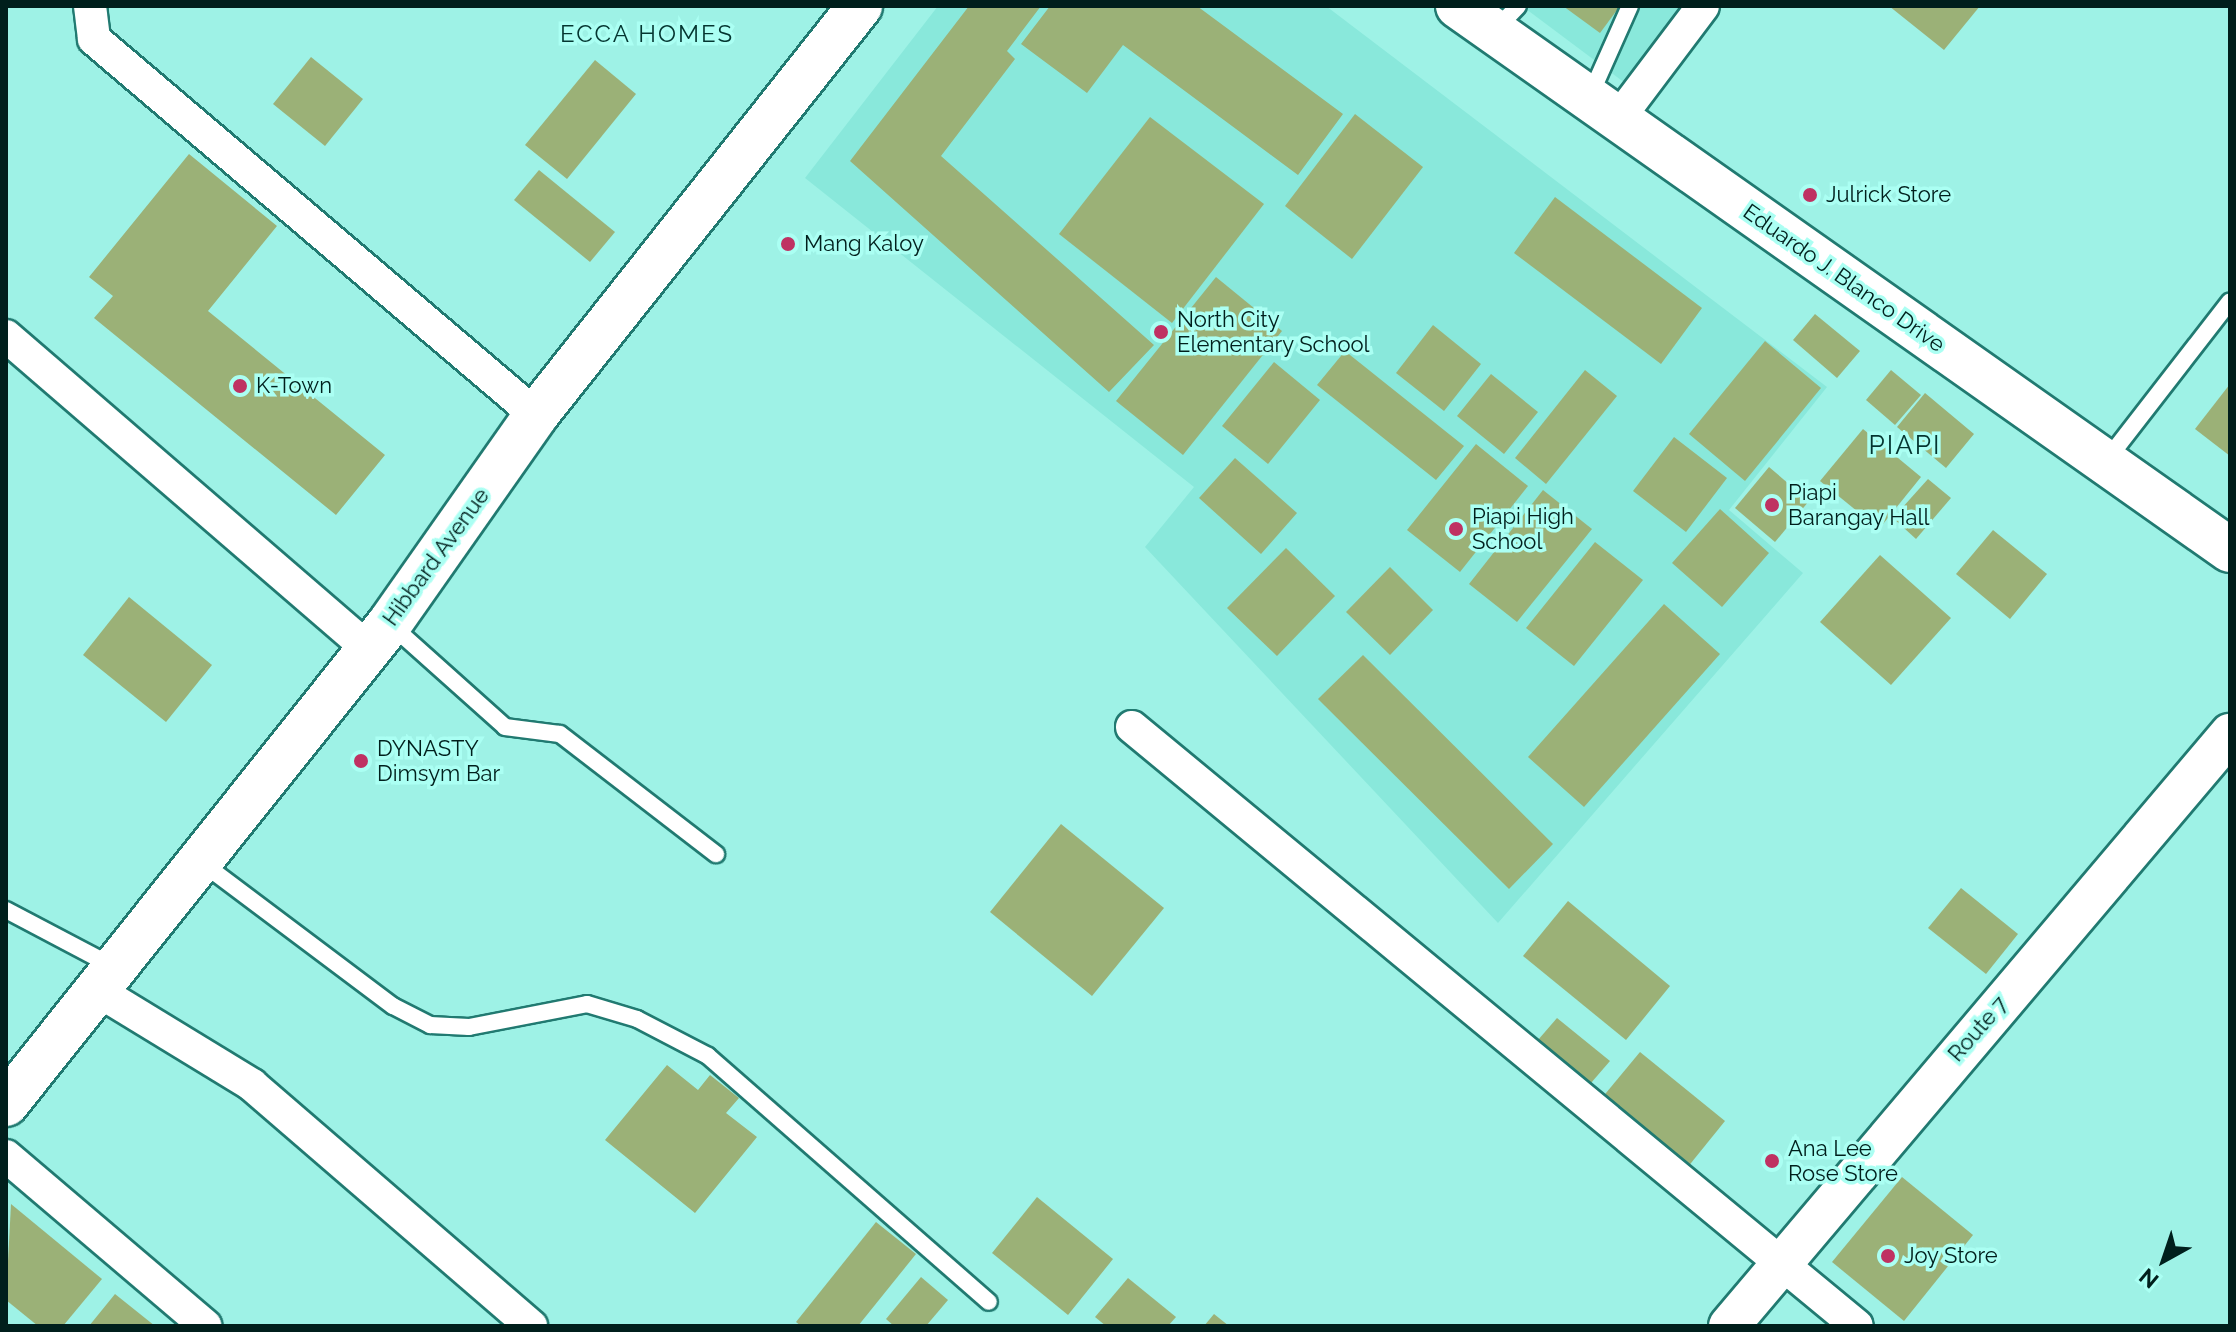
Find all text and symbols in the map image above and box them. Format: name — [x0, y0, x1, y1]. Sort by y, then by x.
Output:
district label: ECCA HOMES — [560, 20, 734, 48]
place label: Julrick Store — [1826, 182, 1951, 208]
marker: Julrick Store — [1801, 186, 1819, 204]
street label: Eduardo J. Blanco Drive — [1738, 198, 1950, 358]
place label: Mang Kaloy — [804, 231, 924, 257]
marker: Mang Kaloy — [779, 235, 797, 253]
place label: North City Elementary School — [1177, 306, 1370, 358]
marker: North City Elementary School — [1152, 323, 1170, 341]
place label: K-Town — [256, 373, 332, 399]
marker: K-Town — [231, 377, 249, 395]
district label: PIAPI — [1869, 430, 1941, 462]
place label: Piapi Barangay Hall — [1788, 479, 1930, 530]
street label: Hibbard Avenue — [377, 483, 495, 631]
marker: Piapi Barangay Hall — [1763, 496, 1781, 514]
place label: Piapi High School — [1472, 503, 1574, 554]
marker: Piapi High School — [1447, 520, 1465, 538]
place label: DYNASTY Dimsym Bar — [377, 735, 500, 786]
marker: DYNASTY Dimsym Bar — [352, 752, 370, 770]
street label: Route 7 — [1943, 991, 2013, 1067]
place label: Ana Lee Rose Store — [1788, 1135, 1898, 1186]
marker: Ana Lee Rose Store — [1763, 1152, 1781, 1170]
north arrow — [2124, 1220, 2204, 1300]
place label: Joy Store — [1904, 1243, 1998, 1269]
marker: Joy Store — [1879, 1247, 1897, 1265]
text: N — [2134, 1263, 2163, 1294]

